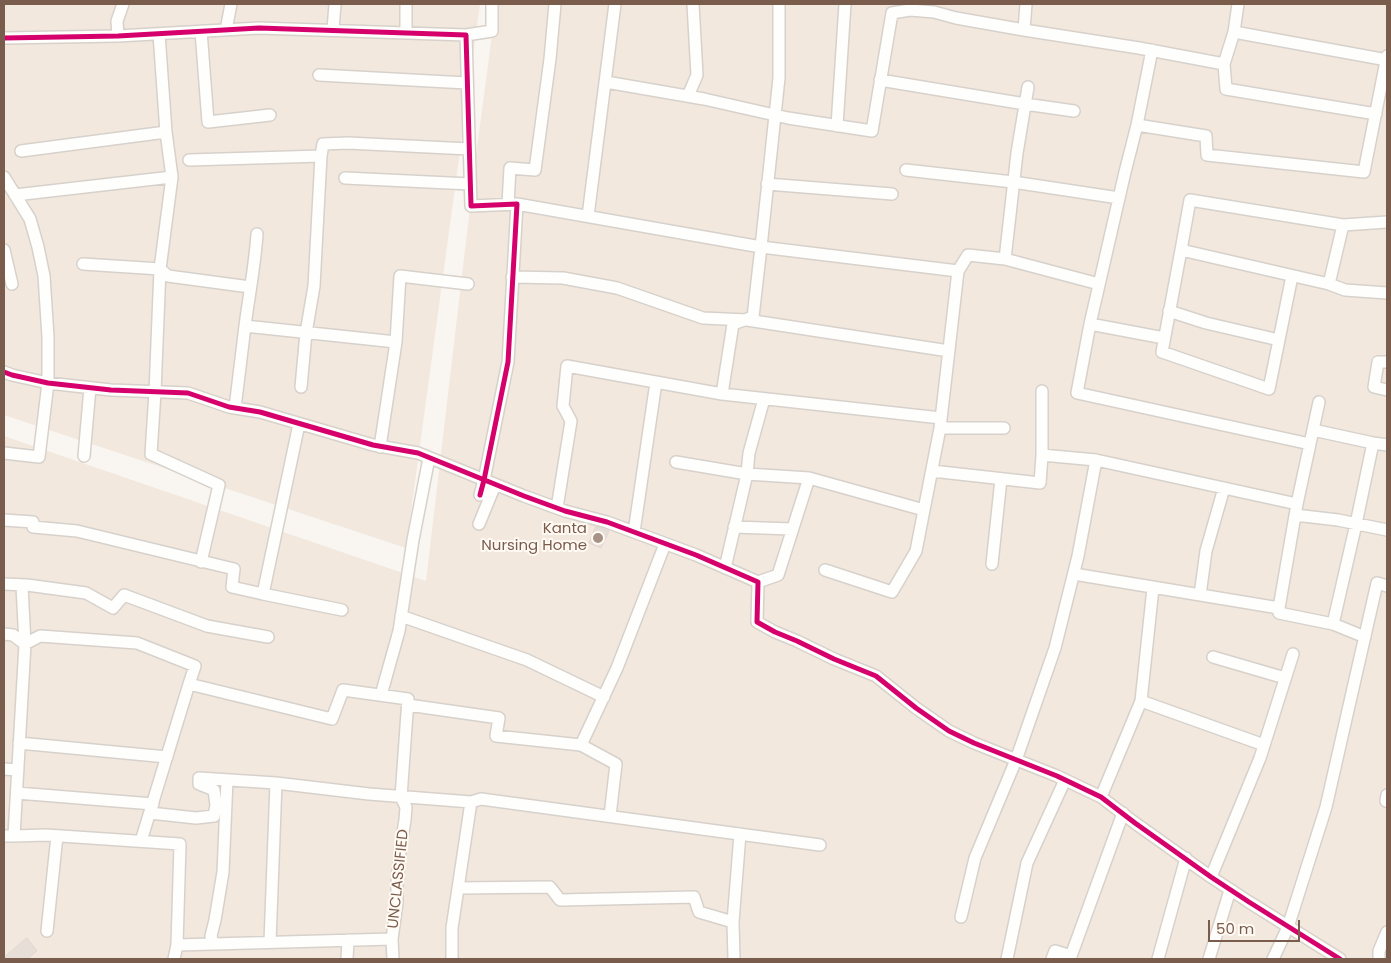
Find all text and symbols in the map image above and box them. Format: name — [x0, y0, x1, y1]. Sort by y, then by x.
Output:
place label: Kanta Nursing Home — [481, 520, 587, 555]
marker: Kanta Nursing Home — [591, 531, 605, 545]
street label: UNCLASSIFIED — [385, 828, 413, 930]
scale bar — [1211, 910, 1304, 942]
text: 50 m — [1216, 918, 1254, 939]

